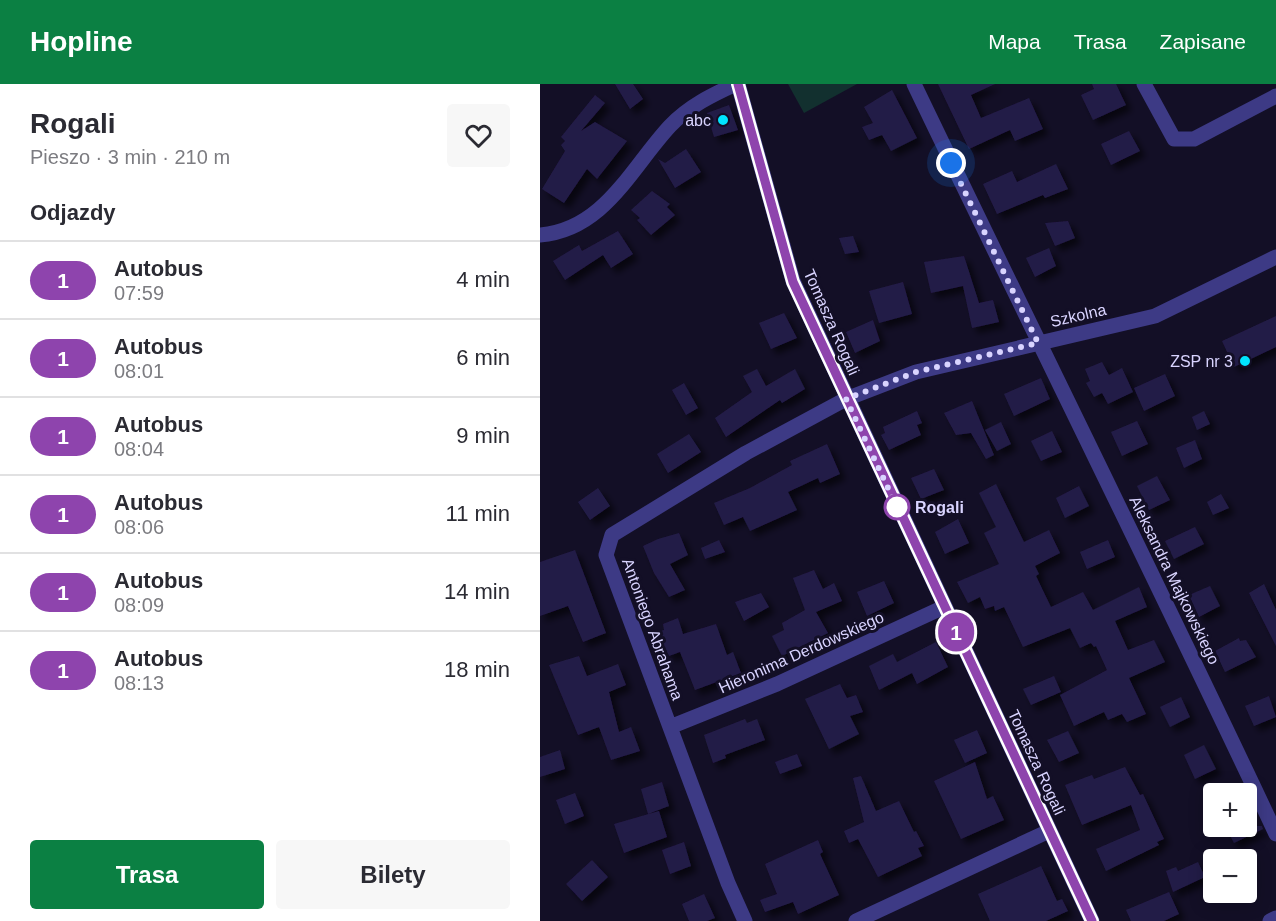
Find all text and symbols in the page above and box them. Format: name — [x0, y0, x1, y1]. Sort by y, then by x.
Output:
text: Hopline — [30, 26, 133, 57]
text: Mapa — [988, 30, 1041, 53]
text: Trasa — [1074, 30, 1127, 53]
text: Zapisane — [1160, 30, 1246, 53]
button: heart — [447, 104, 510, 167]
text: Rogali — [30, 108, 116, 139]
place label: abc — [685, 112, 711, 129]
marker: abc — [716, 113, 730, 127]
text: Pieszo · 3 min · 210 m — [30, 146, 230, 168]
your location — [936, 148, 966, 178]
text: Odjazdy — [30, 200, 116, 225]
text: Autobus — [114, 256, 203, 281]
text: 4 min — [456, 267, 510, 292]
street label: Tomasza Rogali — [801, 267, 862, 378]
text: 1 — [57, 269, 69, 292]
text: 07:59 — [114, 282, 164, 304]
street label: Szkolna — [1048, 301, 1108, 330]
text: Autobus — [114, 334, 203, 359]
text: 6 min — [456, 345, 510, 370]
text: 1 — [57, 347, 69, 370]
place label: ZSP nr 3 — [1170, 353, 1233, 370]
marker: ZSP nr 3 — [1238, 354, 1252, 368]
text: 08:01 — [114, 360, 164, 382]
text: Autobus — [114, 412, 203, 437]
text: 9 min — [456, 423, 510, 448]
text: 1 — [57, 425, 69, 448]
text: 08:04 — [114, 438, 164, 460]
text: Autobus — [114, 490, 203, 515]
street label: Aleksandra Majkowskiego — [1126, 493, 1223, 667]
marker: Rogali — [884, 494, 910, 520]
place label: Rogali — [915, 499, 964, 516]
text: 11 min — [446, 501, 510, 526]
text: 1 — [57, 503, 69, 526]
text: 08:06 — [114, 516, 164, 538]
street label: Antoniego Abrahama — [619, 556, 686, 702]
text: Autobus — [114, 568, 203, 593]
text: 14 min — [444, 579, 510, 604]
text: 1 — [57, 581, 69, 604]
text: 08:09 — [114, 594, 164, 616]
street label: Hieronima Derdowskiego — [716, 608, 886, 697]
line badge: 1 — [936, 612, 976, 652]
text: 1 — [950, 621, 962, 644]
text: Autobus — [114, 646, 203, 671]
text: 18 min — [444, 657, 510, 682]
text: 1 — [57, 659, 69, 682]
text: 08:13 — [114, 672, 164, 694]
street label: Tomasza Rogali — [1005, 707, 1068, 817]
map controls — [1203, 783, 1257, 903]
button: + — [1203, 783, 1257, 837]
button: Trasa — [30, 840, 264, 909]
button: Bilety — [276, 840, 510, 909]
button: − — [1203, 849, 1257, 903]

